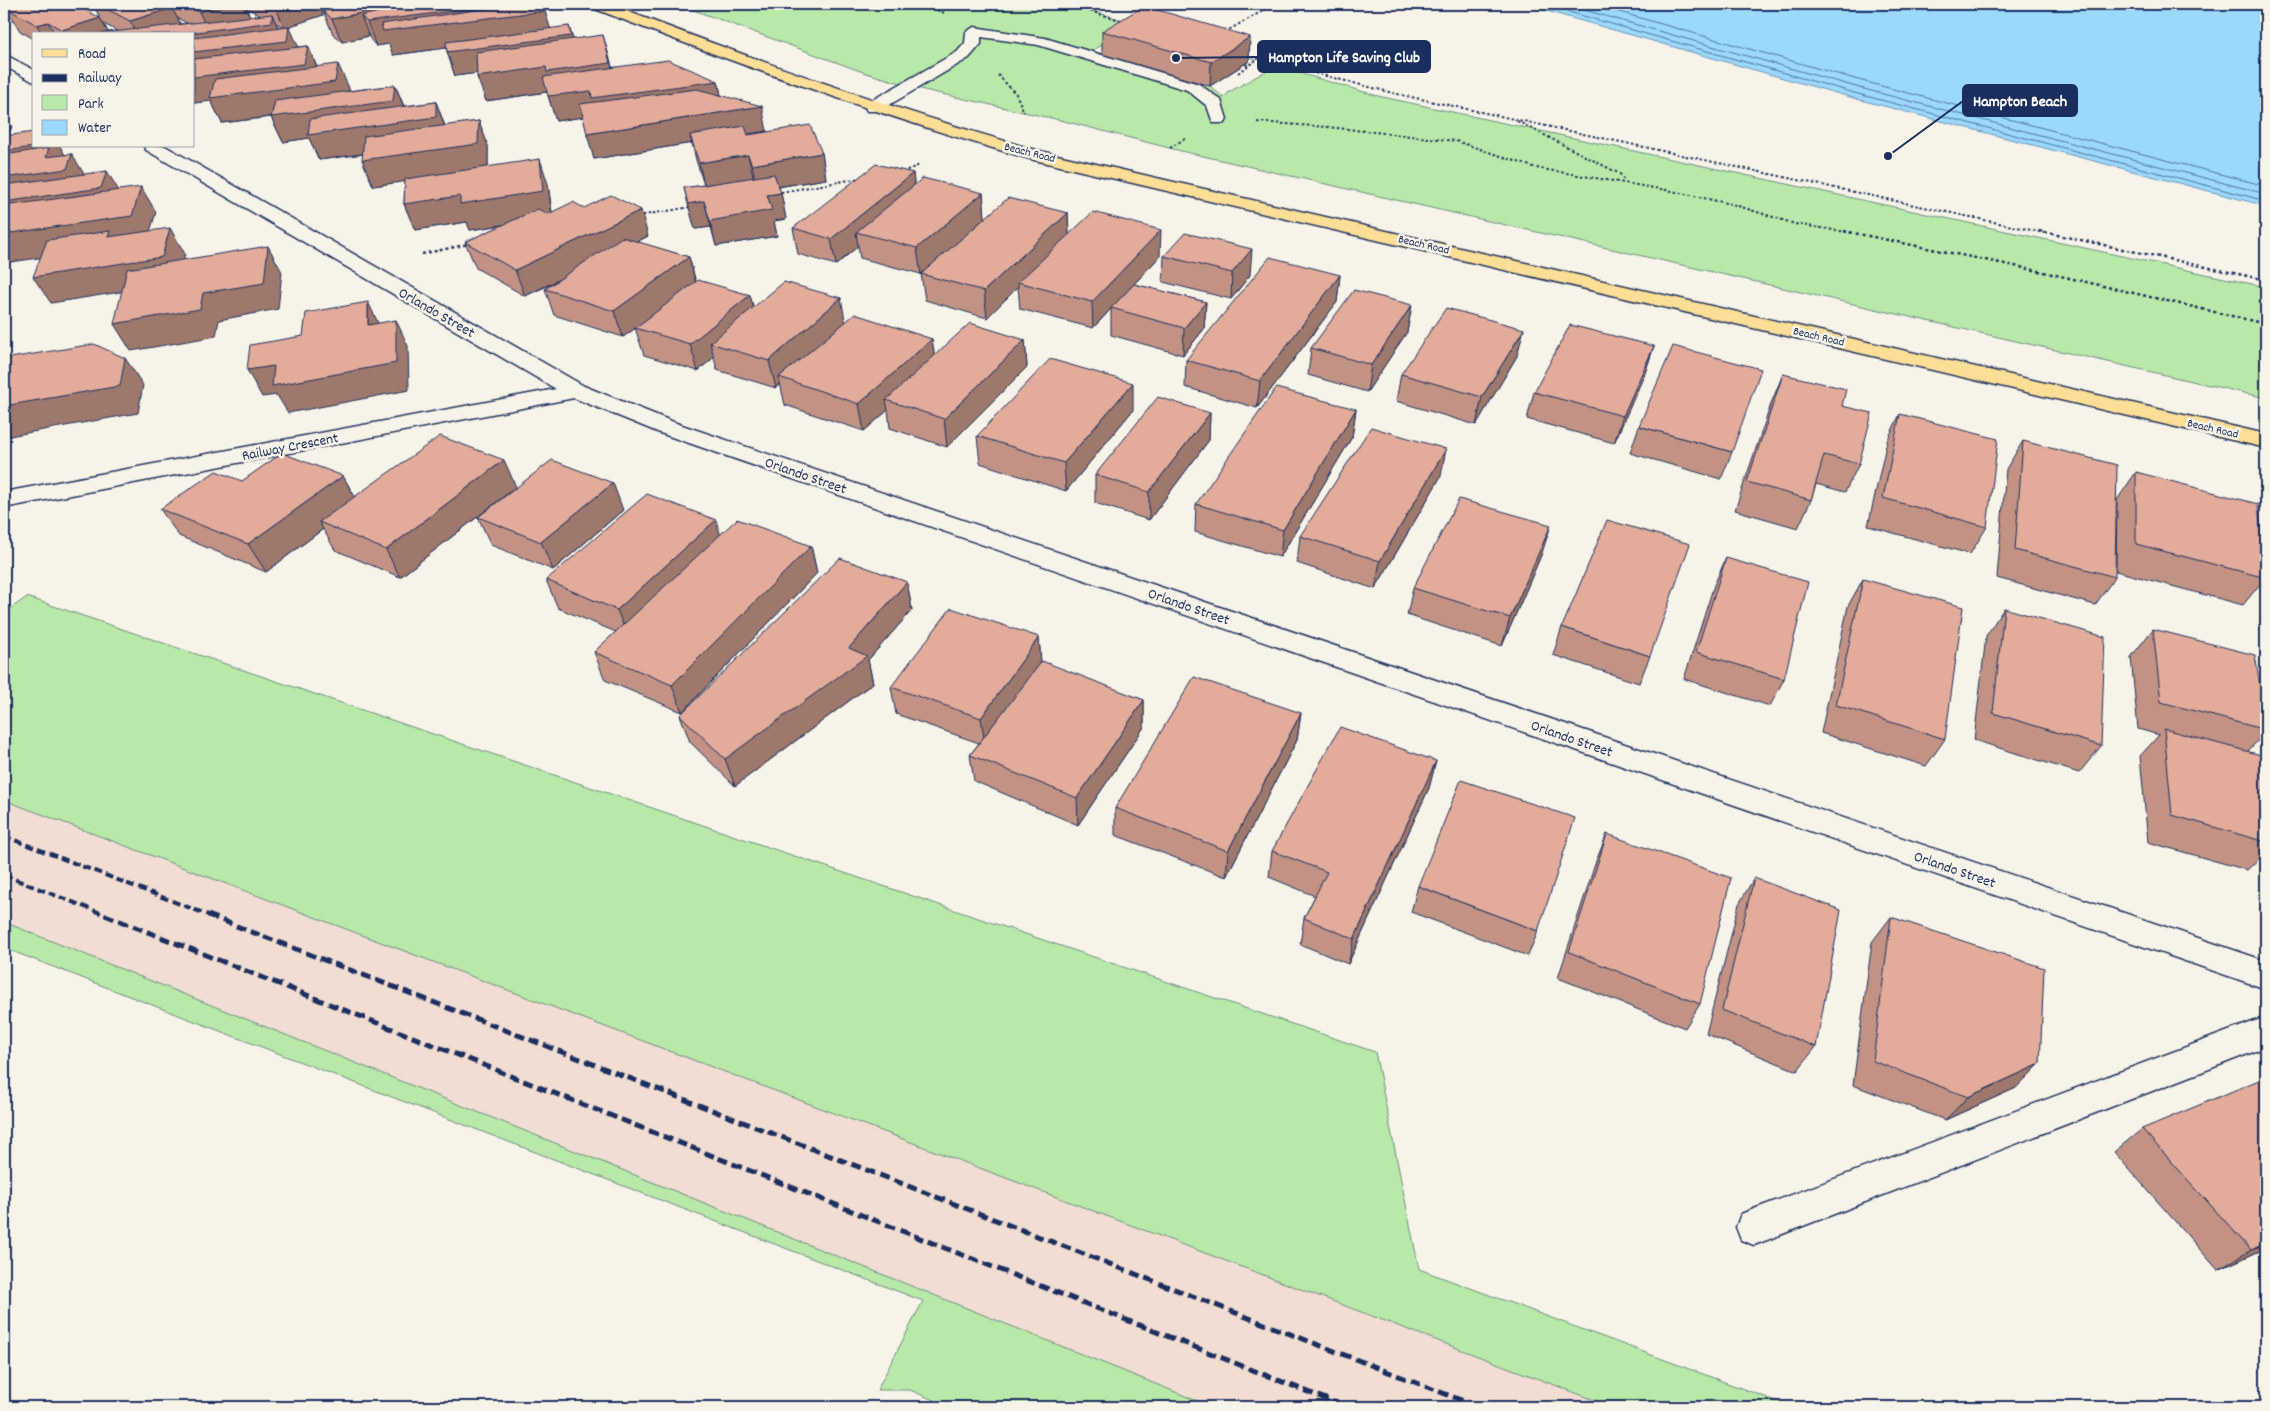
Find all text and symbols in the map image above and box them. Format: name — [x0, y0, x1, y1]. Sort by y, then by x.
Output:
legend — [32, 32, 195, 148]
callout: Hampton Life Saving Club — [1258, 41, 1430, 72]
text: Road — [78, 44, 106, 66]
text: Hampton Life Saving Club — [1268, 47, 1420, 70]
text: Railway — [78, 68, 122, 90]
callout: Hampton Beach — [1963, 85, 2077, 116]
text: Hampton Beach — [1973, 91, 2067, 114]
text: Park — [78, 94, 104, 116]
text: Water — [78, 118, 112, 140]
street label: Beach Road — [1002, 139, 1057, 168]
street label: Beach Road — [1396, 231, 1451, 260]
street label: Orlando Street — [394, 283, 479, 345]
street label: Beach Road — [1791, 323, 1846, 352]
street label: Beach Road — [2185, 415, 2240, 444]
street label: Railway Crescent — [240, 428, 341, 468]
street label: Orlando Street — [761, 453, 850, 501]
street label: Orlando Street — [1144, 584, 1233, 632]
street label: Orlando Street — [1527, 716, 1616, 764]
street label: Orlando Street — [1910, 847, 1999, 895]

